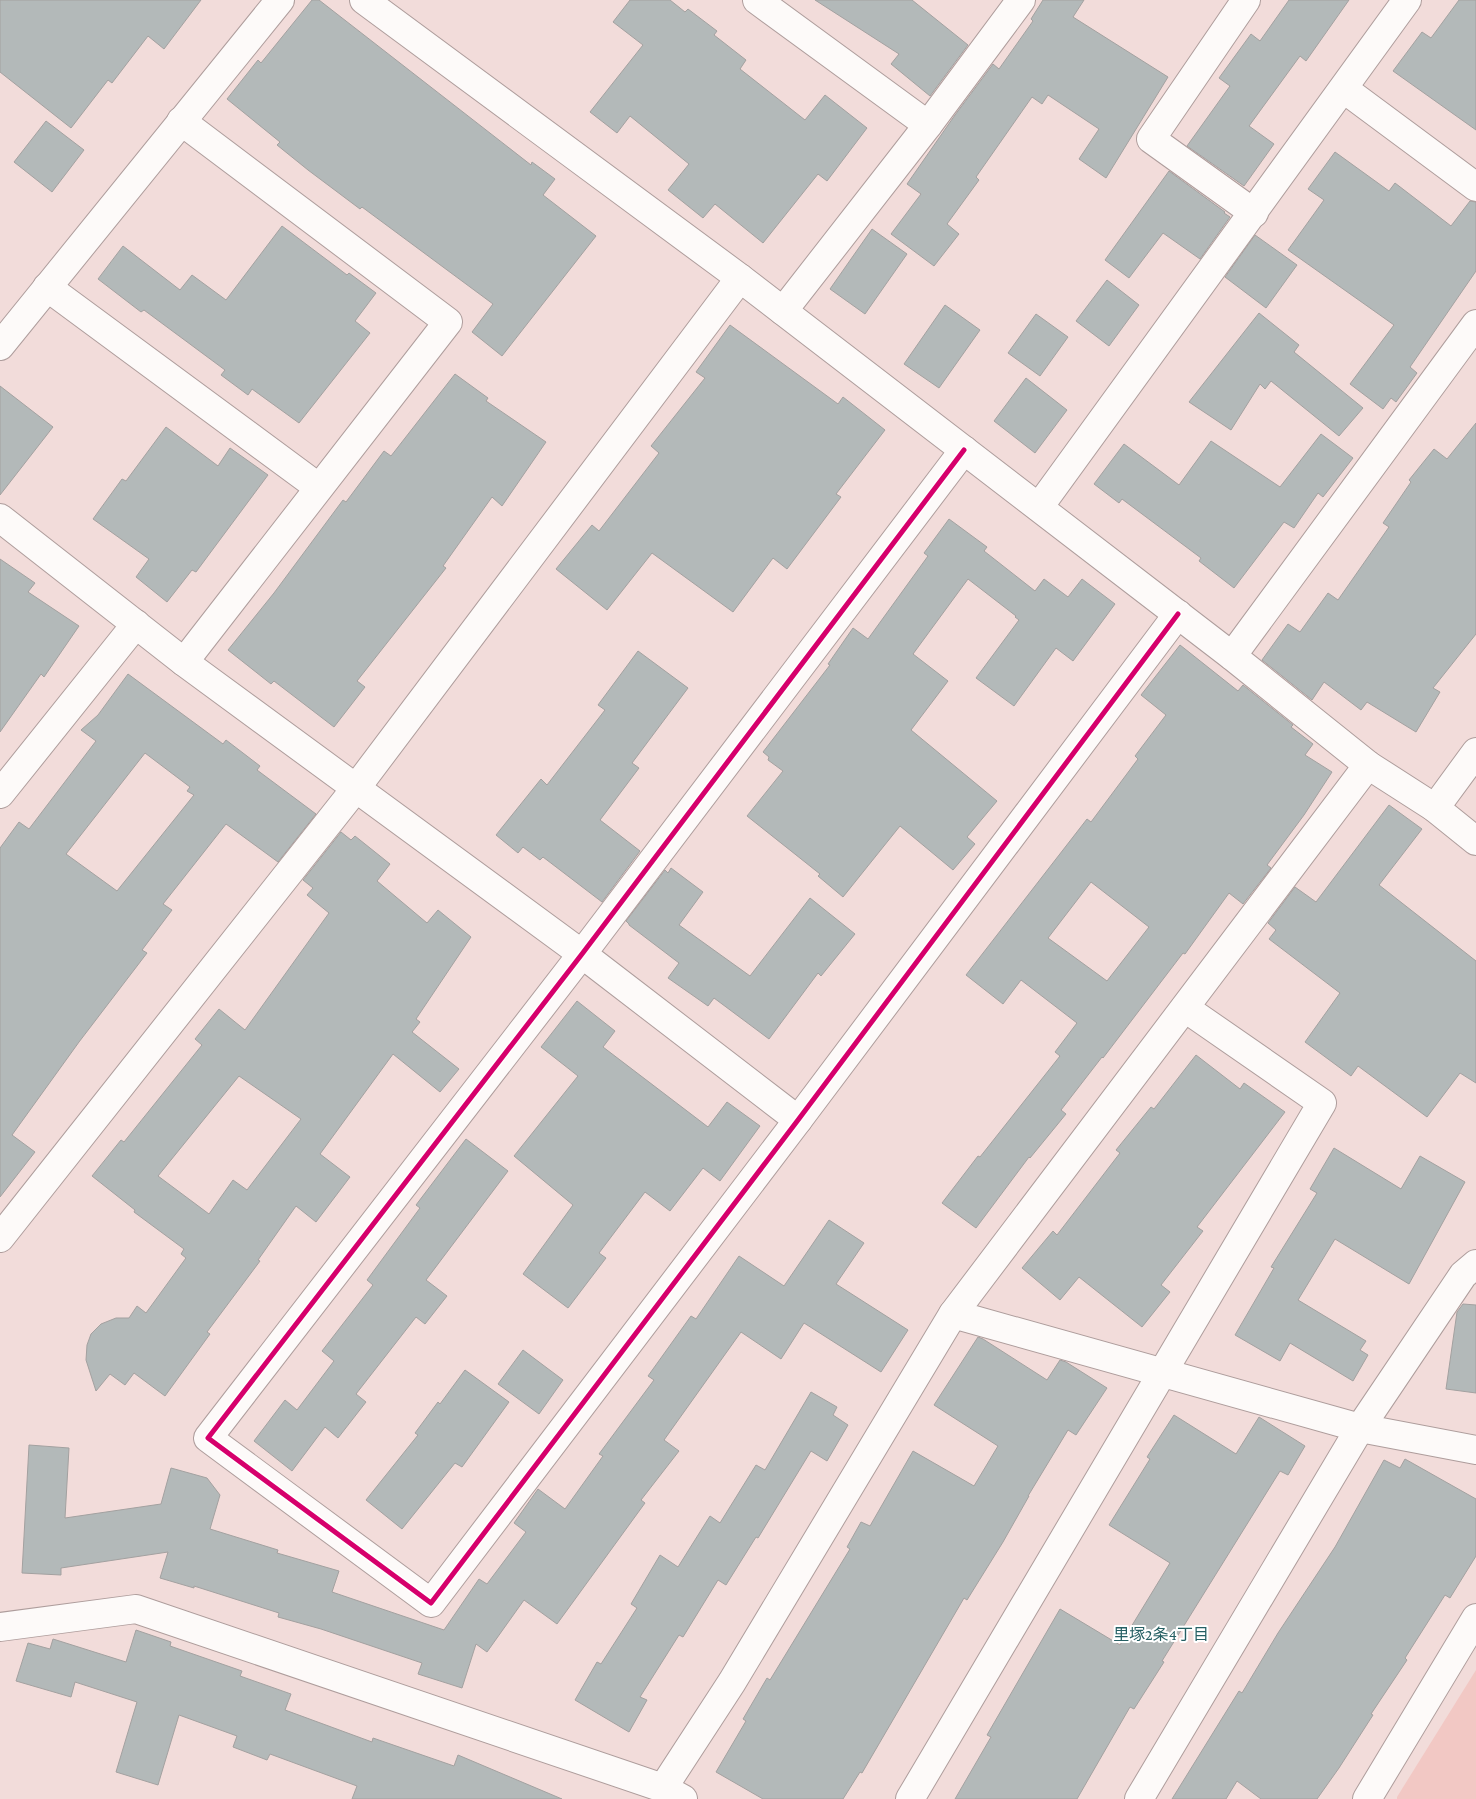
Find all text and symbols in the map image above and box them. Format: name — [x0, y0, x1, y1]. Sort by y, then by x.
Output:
district label: 里塚2条4丁目 — [1113, 1626, 1209, 1643]

